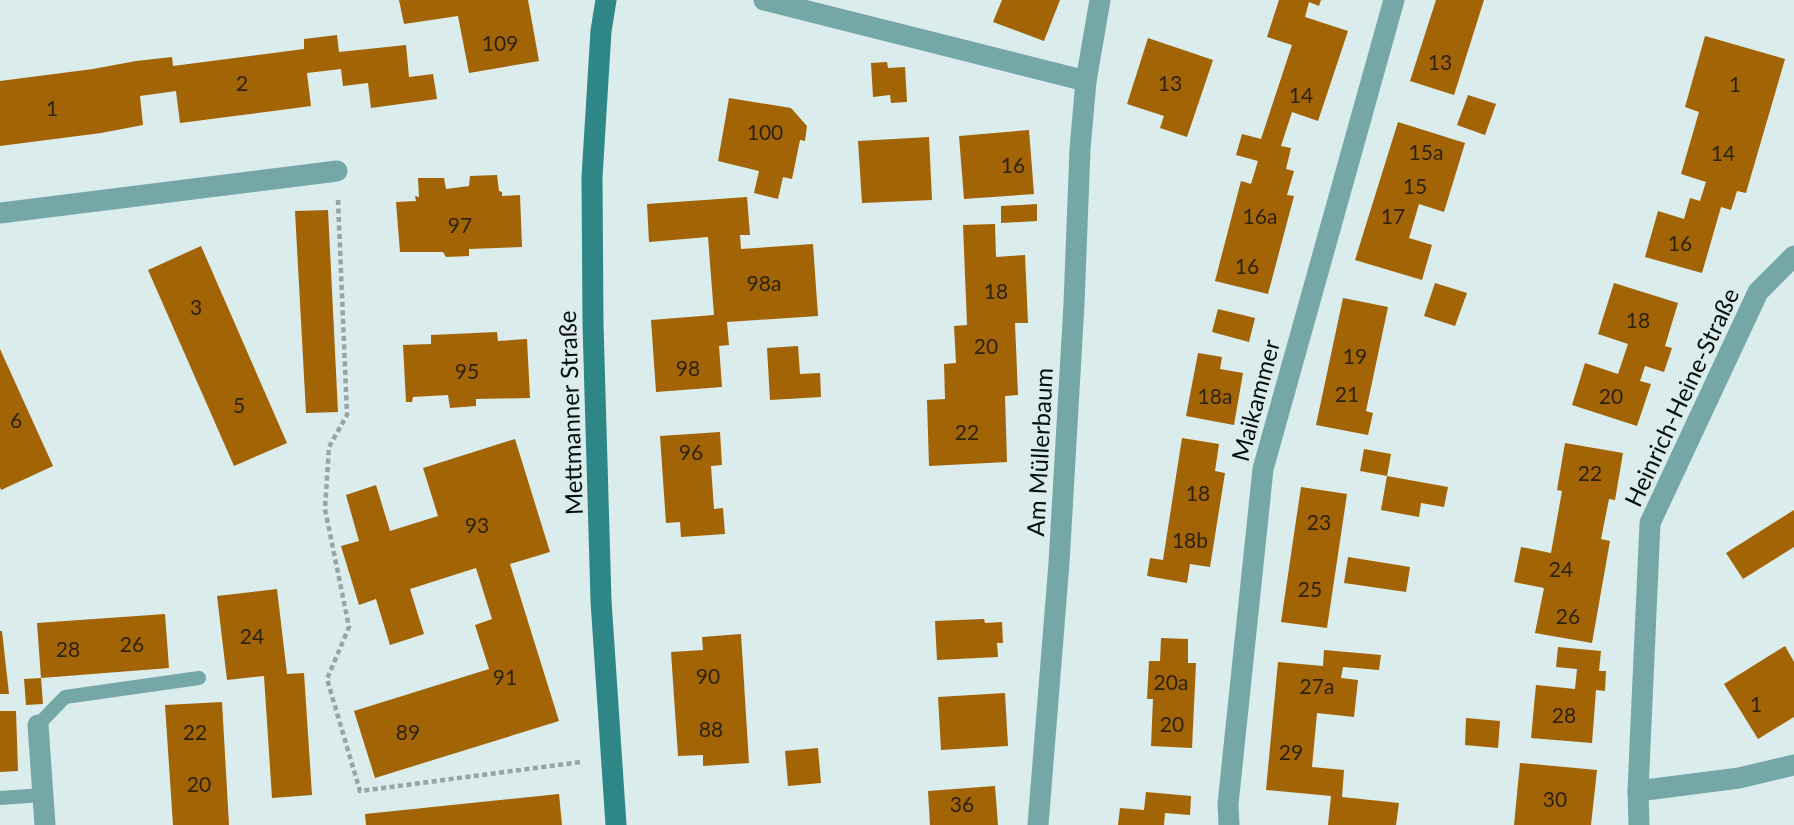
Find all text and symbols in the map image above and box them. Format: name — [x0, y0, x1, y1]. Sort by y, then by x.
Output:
house number: 109 — [482, 30, 518, 55]
house number: 13 — [1428, 49, 1452, 74]
house number: 2 — [236, 70, 248, 95]
house number: 13 — [1158, 70, 1182, 95]
house number: 1 — [1729, 71, 1741, 96]
house number: 14 — [1289, 82, 1313, 107]
house number: 1 — [46, 95, 58, 120]
house number: 100 — [747, 119, 783, 144]
house number: 15a — [1409, 139, 1443, 164]
house number: 14 — [1711, 140, 1735, 165]
house number: 16 — [1001, 152, 1025, 177]
house number: 15 — [1403, 173, 1427, 198]
house number: 16a — [1243, 203, 1277, 228]
house number: 17 — [1381, 203, 1405, 228]
house number: 97 — [448, 212, 472, 237]
house number: 16 — [1668, 230, 1692, 255]
house number: 16 — [1235, 253, 1259, 278]
house number: 98a — [747, 270, 781, 295]
house number: 18 — [984, 278, 1008, 303]
street label: Heinrich-Heine-Straße — [1618, 283, 1744, 511]
house number: 3 — [190, 294, 202, 319]
house number: 18 — [1626, 307, 1650, 332]
street label: Mettmanner Straße — [552, 310, 588, 516]
house number: 20 — [974, 333, 998, 358]
street label: Maikammer — [1225, 336, 1285, 464]
house number: 19 — [1343, 343, 1367, 368]
house number: 98 — [676, 355, 700, 380]
house number: 95 — [455, 358, 479, 383]
street label: Am Müllerbaum — [1020, 367, 1058, 537]
house number: 21 — [1335, 381, 1359, 406]
house number: 18a — [1198, 383, 1232, 408]
house number: 20 — [1599, 383, 1623, 408]
house number: 5 — [233, 392, 245, 417]
house number: 6 — [10, 407, 22, 432]
house number: 22 — [955, 419, 979, 444]
house number: 96 — [679, 439, 703, 464]
house number: 22 — [1578, 460, 1602, 485]
house number: 18 — [1186, 480, 1210, 505]
house number: 23 — [1307, 509, 1331, 534]
house number: 93 — [465, 512, 489, 537]
house number: 18b — [1172, 527, 1208, 552]
house number: 24 — [1549, 556, 1573, 581]
house number: 25 — [1298, 576, 1322, 601]
house number: 26 — [1556, 603, 1580, 628]
house number: 24 — [240, 623, 264, 648]
house number: 26 — [120, 631, 144, 656]
house number: 28 — [56, 636, 80, 661]
house number: 90 — [696, 663, 720, 688]
house number: 91 — [493, 664, 517, 689]
house number: 20a — [1154, 669, 1188, 694]
house number: 27a — [1300, 673, 1334, 698]
house number: 1 — [1750, 691, 1762, 716]
house number: 28 — [1552, 702, 1576, 727]
house number: 20 — [1160, 711, 1184, 736]
house number: 88 — [699, 716, 723, 741]
house number: 22 — [183, 719, 207, 744]
house number: 89 — [396, 719, 420, 744]
house number: 29 — [1279, 739, 1303, 764]
house number: 20 — [187, 771, 211, 796]
house number: 30 — [1543, 786, 1567, 811]
house number: 36 — [950, 791, 974, 816]

